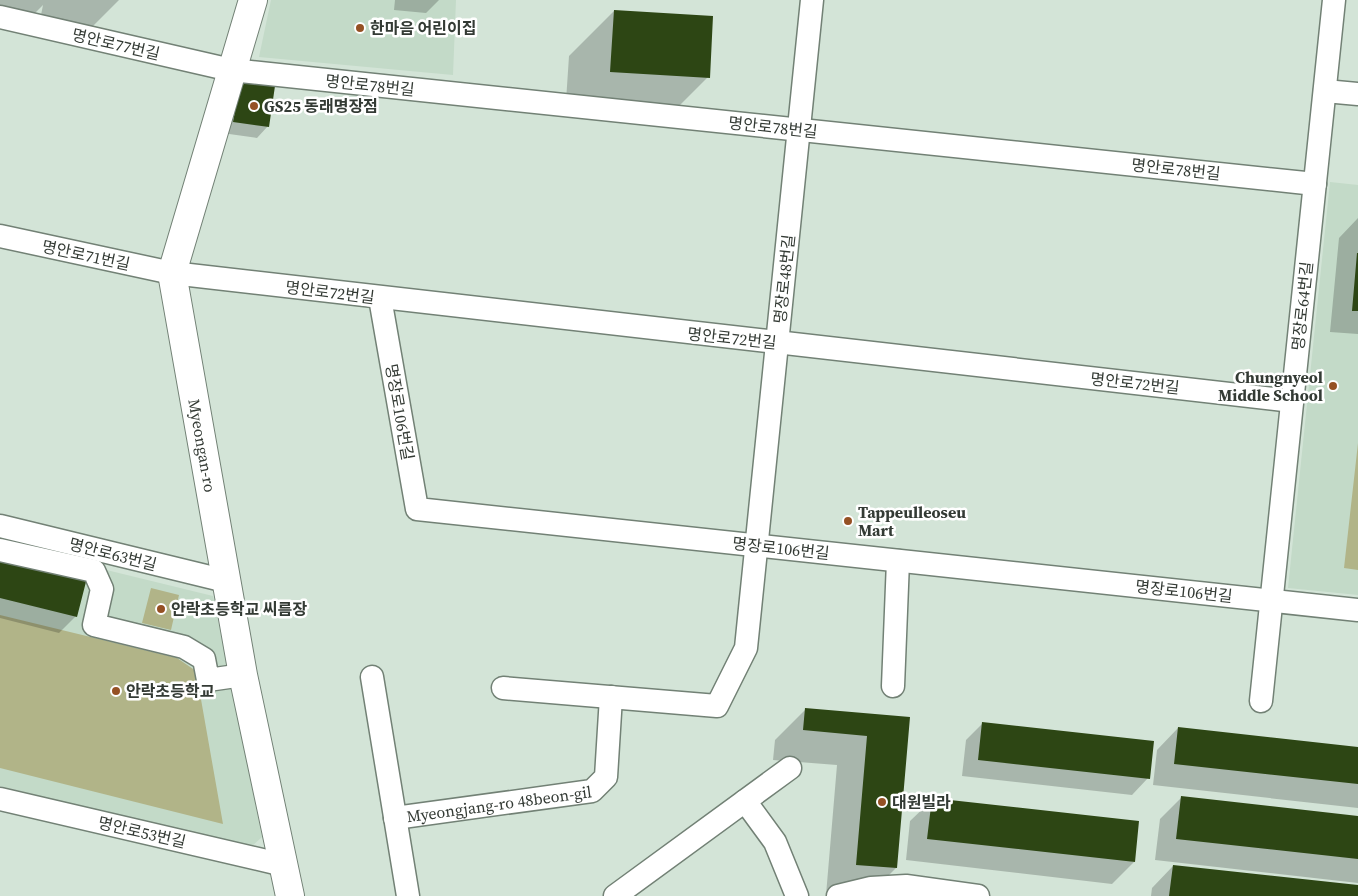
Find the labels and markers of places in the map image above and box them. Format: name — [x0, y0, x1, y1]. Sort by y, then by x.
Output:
place label: 한마음 어린이집 — [370, 17, 476, 39]
marker: 한마음 어린이집 — [354, 22, 366, 34]
place label: GS25 동래명장점 — [264, 95, 378, 117]
marker: GS25 동래명장점 — [248, 100, 260, 112]
place label: Chungnyeol Middle School — [1218, 366, 1323, 406]
marker: Chungnyeol Middle School — [1327, 380, 1339, 392]
place label: Tappeulleoseu Mart — [858, 501, 966, 541]
marker: Tappeulleoseu Mart — [842, 515, 854, 527]
place label: 안락초등학교 씨름장 — [171, 598, 307, 620]
marker: 안락초등학교 씨름장 — [155, 603, 167, 615]
place label: 안락초등학교 — [126, 680, 215, 702]
marker: 안락초등학교 — [110, 685, 122, 697]
place label: 대원빌라 — [892, 791, 951, 813]
marker: 대원빌라 — [876, 796, 888, 808]

